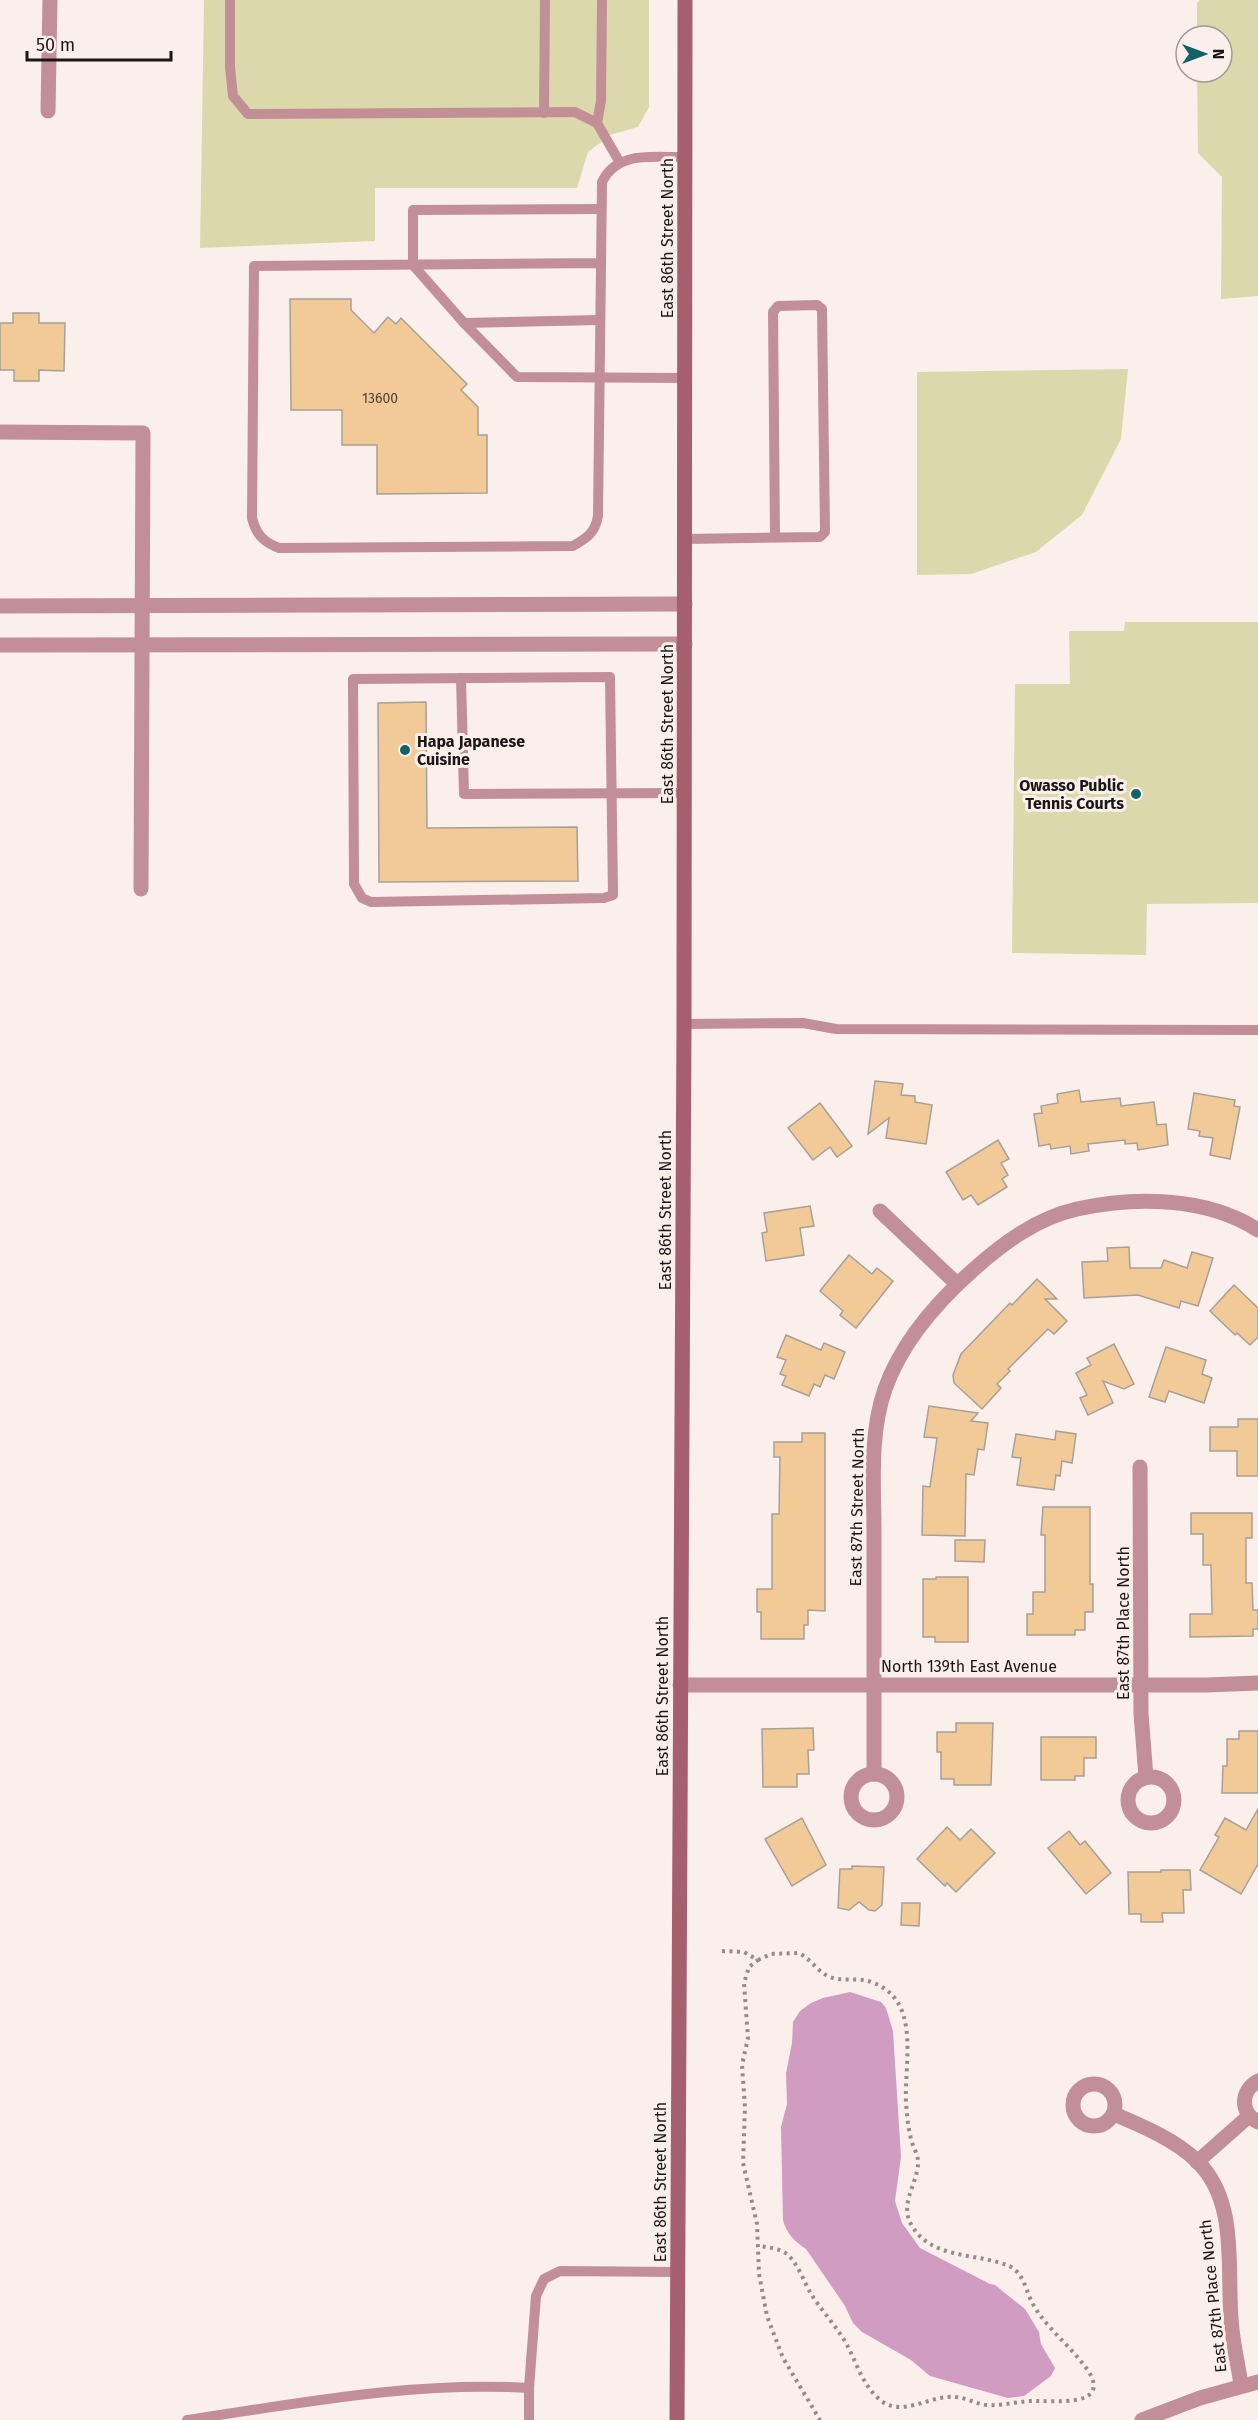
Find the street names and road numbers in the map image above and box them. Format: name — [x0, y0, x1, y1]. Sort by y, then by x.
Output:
street label: East 86th Street North — [658, 158, 677, 318]
street label: East 86th Street North — [658, 644, 677, 804]
street label: East 86th Street North — [656, 1130, 675, 1290]
street label: East 87th Street North — [846, 1427, 868, 1587]
street label: East 87th Place North — [1114, 1546, 1133, 1700]
street label: East 86th Street North — [653, 1616, 672, 1776]
street label: North 139th East Avenue — [881, 1657, 1057, 1676]
street label: East 86th Street North — [651, 2102, 670, 2262]
street label: East 87th Place North — [1196, 2219, 1230, 2373]

